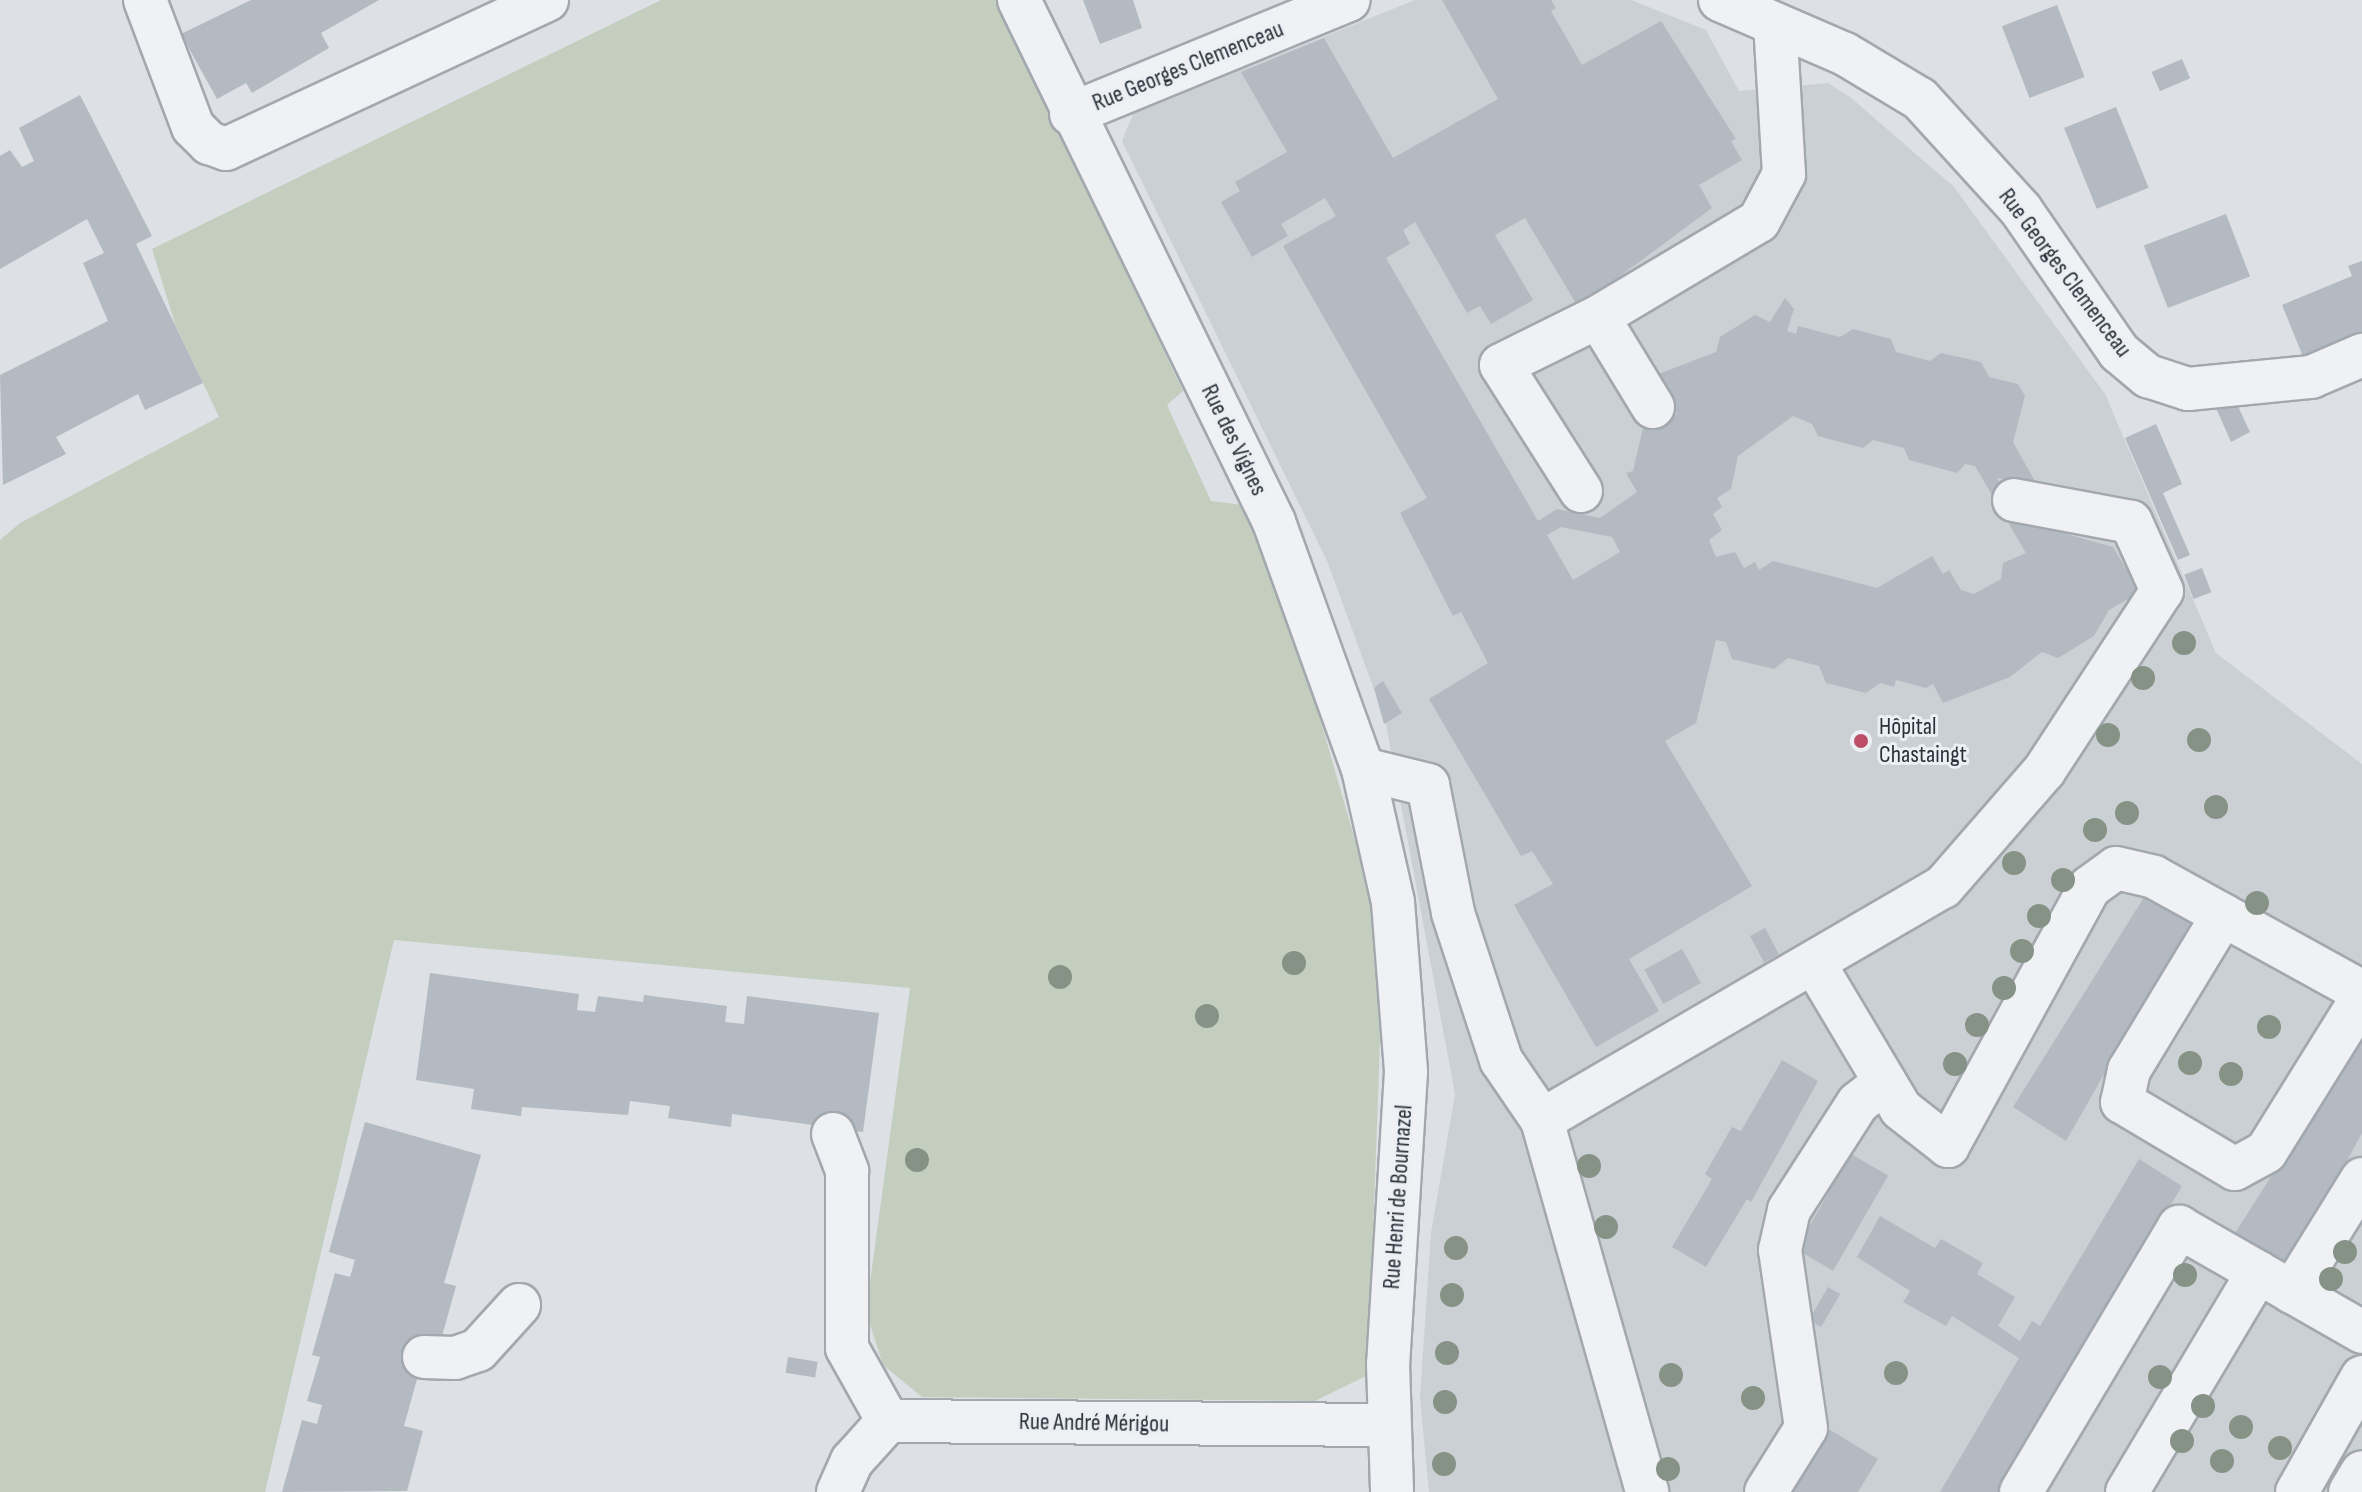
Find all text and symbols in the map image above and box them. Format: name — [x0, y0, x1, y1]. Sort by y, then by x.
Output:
street label: Rue Georges Clemenceau — [1088, 15, 1288, 117]
street label: Rue Georges Clemenceau — [1992, 183, 2138, 363]
street label: Rue des Vignes — [1195, 380, 1273, 500]
place label: Hôpital Chastaingt — [1879, 713, 1967, 769]
marker: Hôpital Chastaingt — [1850, 730, 1872, 752]
street label: Rue Henri de Bournazel — [1377, 1104, 1419, 1290]
street label: Rue André Mérigou — [1019, 1407, 1169, 1439]

